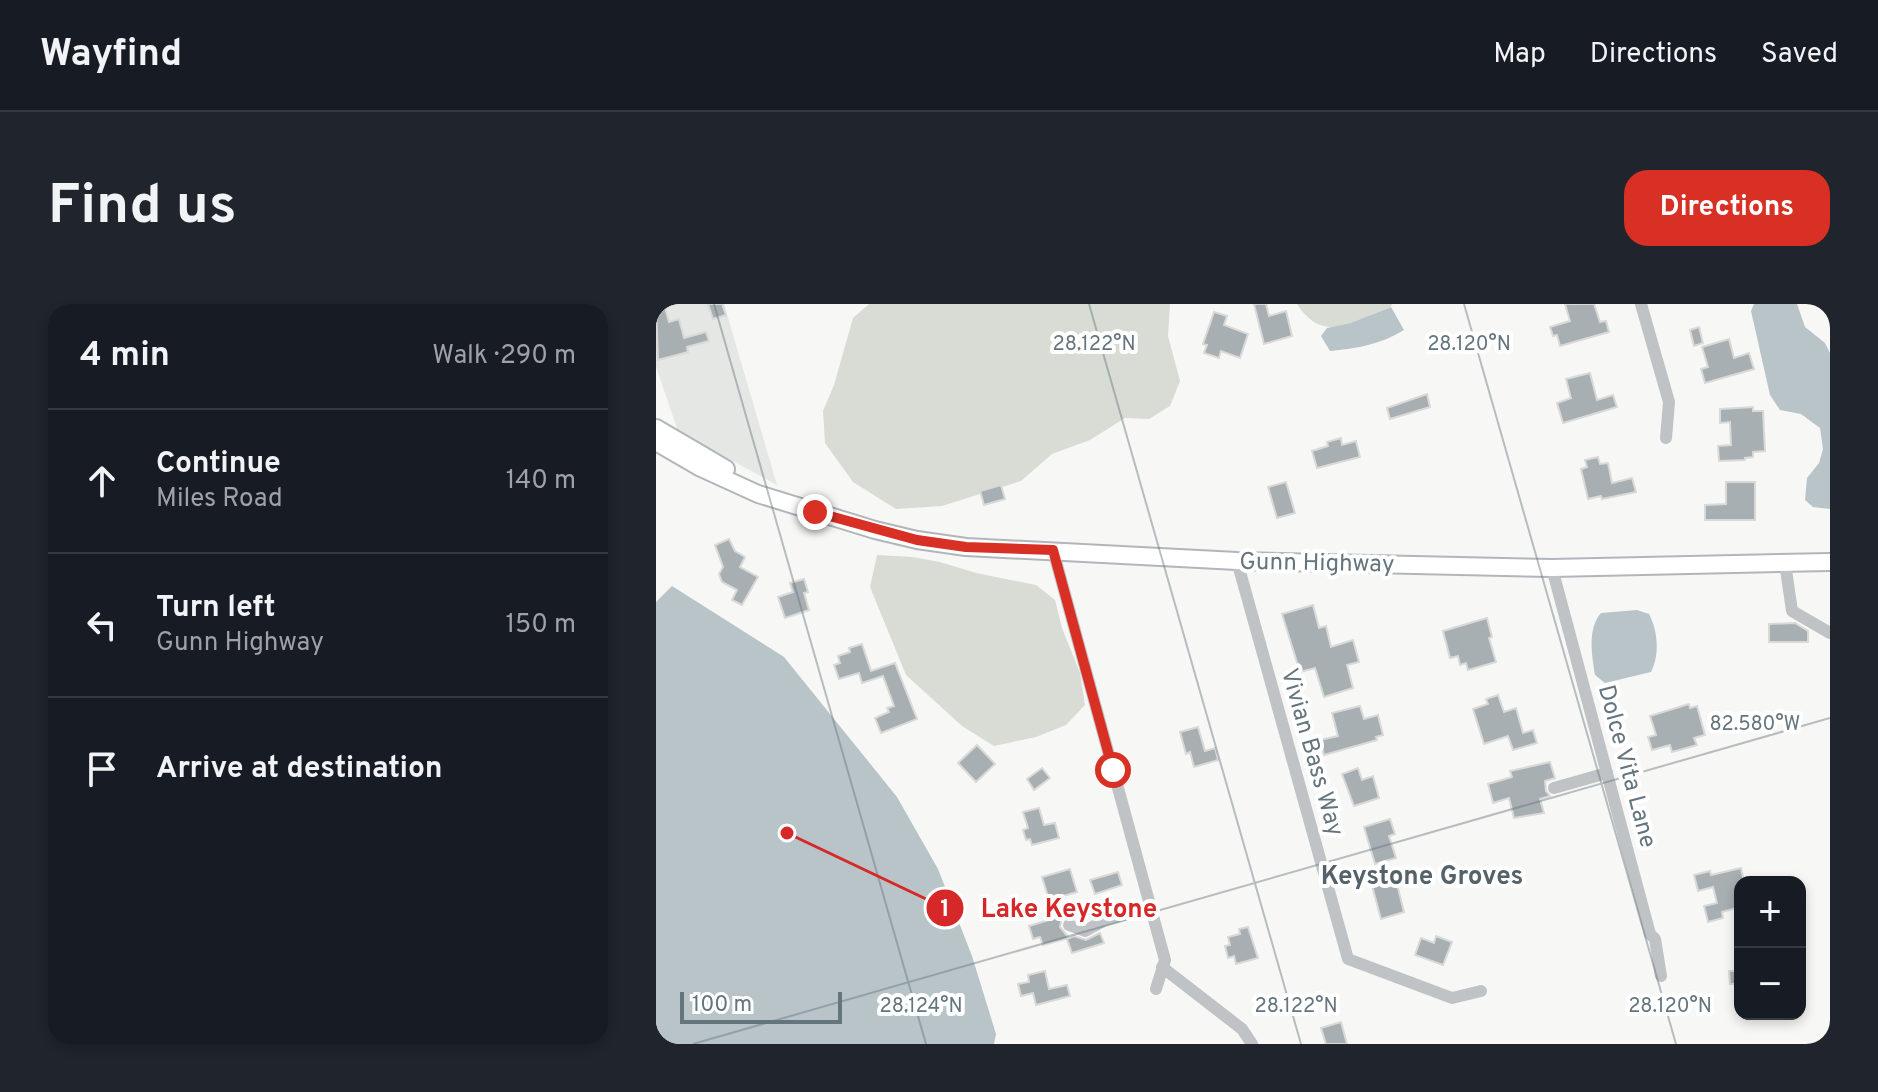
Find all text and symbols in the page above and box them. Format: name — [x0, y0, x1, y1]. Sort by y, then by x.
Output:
text: Wayfind — [40, 31, 182, 80]
text: Map — [1493, 37, 1546, 73]
text: Directions — [1590, 37, 1717, 73]
text: Saved — [1761, 37, 1838, 73]
button: Directions — [1624, 170, 1830, 246]
text: Find us — [48, 173, 237, 243]
text: 28.122°N — [1052, 332, 1136, 358]
text: 28.120°N — [1427, 332, 1511, 358]
text: 4 min — [80, 335, 170, 378]
text: Walk · 290 m — [432, 340, 576, 373]
text: Continue — [156, 446, 281, 483]
icon: ahead — [80, 459, 124, 503]
text: 140 m — [506, 465, 576, 498]
text: Miles Road — [156, 483, 283, 516]
route end — [797, 494, 833, 530]
street label: Gunn Highway — [1239, 548, 1395, 580]
text: Turn left — [156, 590, 276, 627]
icon: left — [80, 603, 124, 647]
text: 150 m — [505, 609, 576, 642]
text: Gunn Highway — [156, 627, 324, 660]
street label: Vivian Bass Way — [1273, 665, 1349, 840]
street label: Dolce Vita Lane — [1590, 682, 1662, 851]
text: 82.580°W — [1710, 712, 1800, 738]
icon: arrive — [80, 747, 124, 791]
text: Arrive at destination — [156, 751, 442, 788]
route start — [1095, 752, 1131, 788]
district label: Keystone Groves — [1321, 861, 1523, 894]
map controls — [1734, 876, 1806, 1020]
button: + — [1734, 876, 1806, 948]
callout: Lake Keystone — [925, 883, 1173, 933]
text: Lake Keystone — [981, 894, 1157, 927]
text: 1 — [940, 895, 950, 925]
button: − — [1734, 948, 1806, 1020]
scale bar — [680, 988, 842, 1024]
text: 100 m — [692, 992, 752, 1019]
text: 28.124°N — [879, 994, 963, 1020]
text: 28.122°N — [1254, 994, 1338, 1020]
text: 28.120°N — [1628, 994, 1712, 1020]

